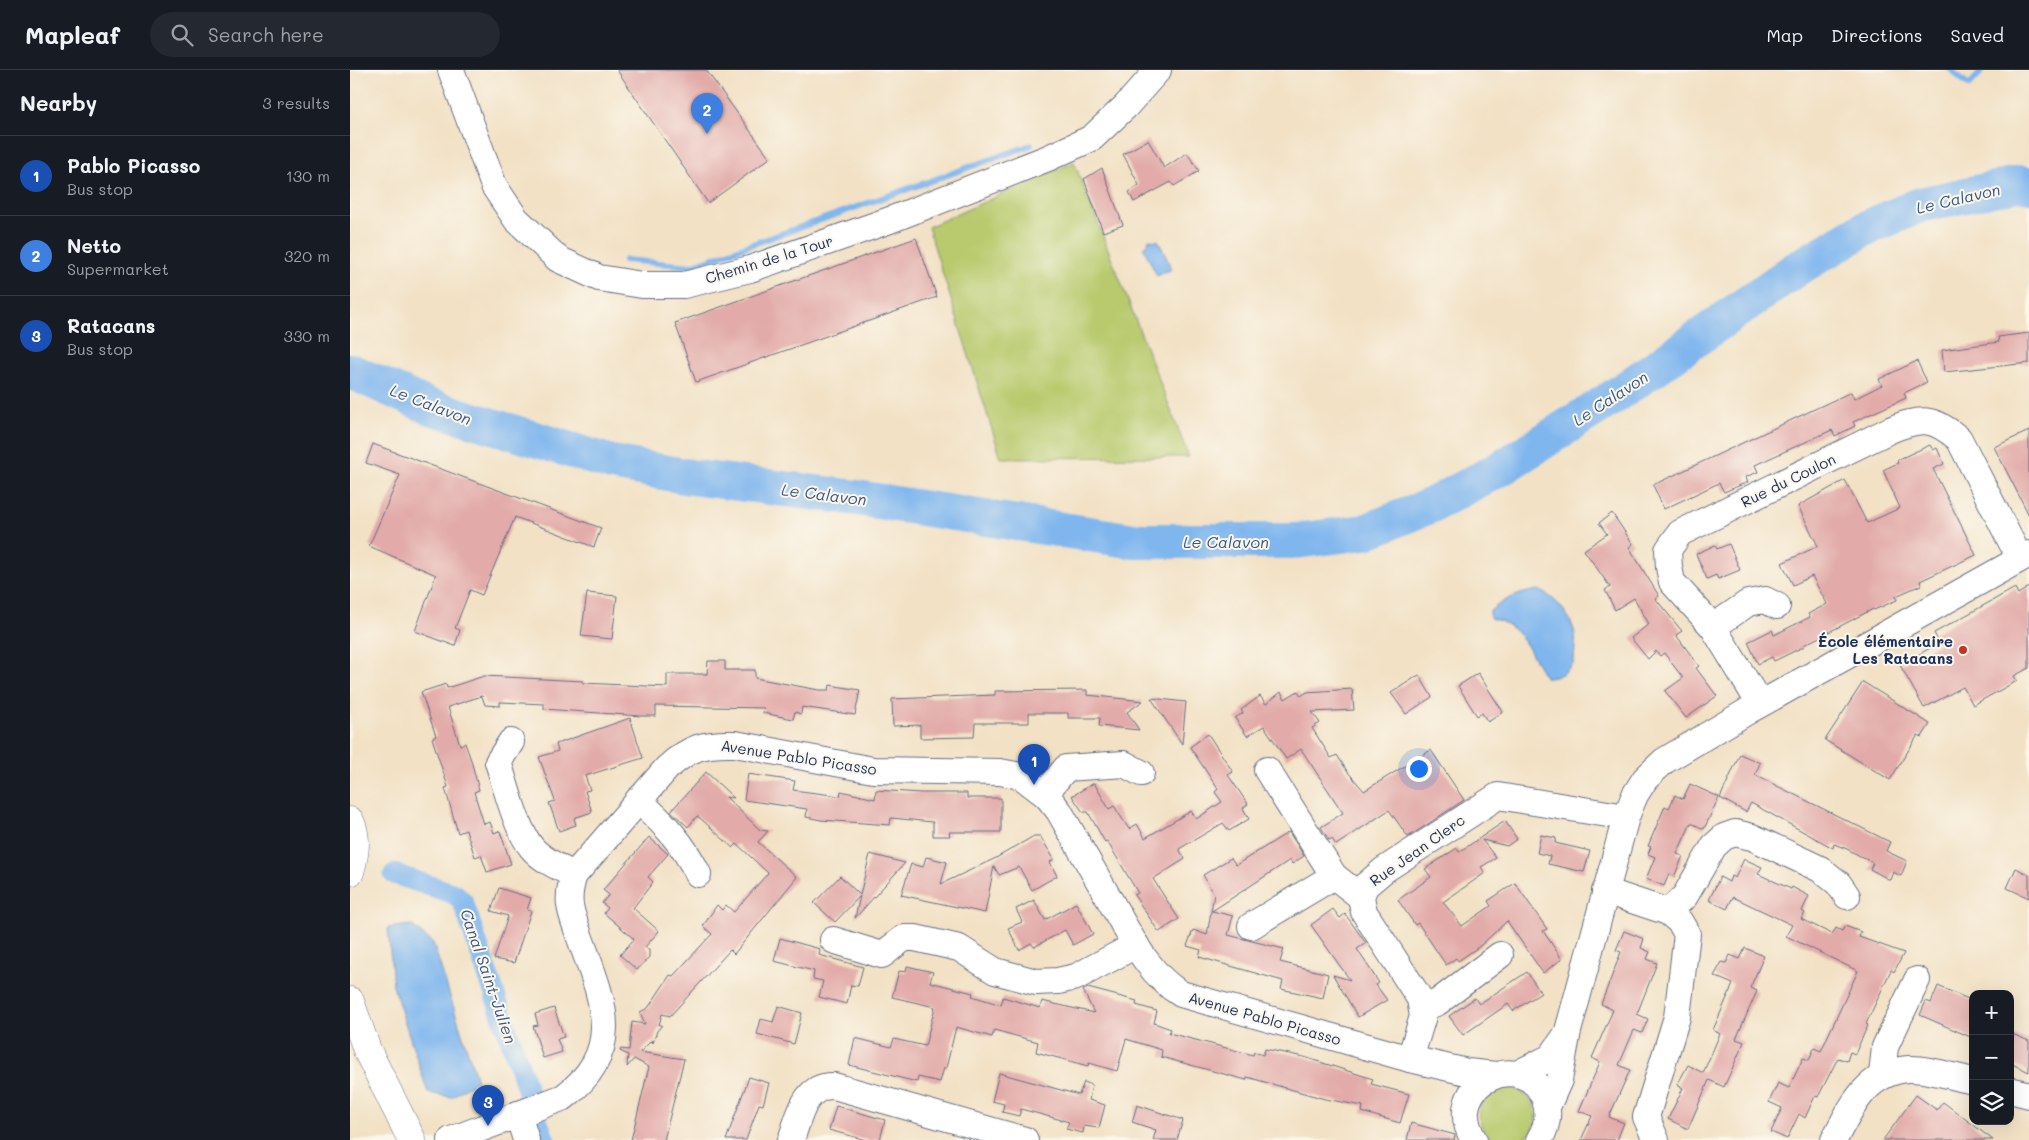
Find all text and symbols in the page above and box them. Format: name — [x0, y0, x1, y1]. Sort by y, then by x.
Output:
search box — [150, 12, 500, 57]
text: Mapleaf — [25, 19, 120, 50]
icon: search — [168, 21, 196, 49]
text: Search here — [208, 22, 324, 47]
text: Map — [1766, 23, 1803, 47]
text: Directions — [1831, 23, 1923, 47]
text: Saved — [1951, 23, 2004, 47]
text: Nearby — [20, 89, 97, 116]
text: 3 results — [262, 92, 330, 113]
pin: 2 — [691, 93, 723, 134]
text: Pablo Picasso — [67, 153, 200, 178]
text: 1 — [32, 165, 40, 186]
text: 130 m — [286, 165, 330, 186]
text: Bus stop — [67, 178, 133, 199]
water label: Le Calavon — [1914, 178, 2002, 218]
street label: Chemin de la Tour — [703, 230, 835, 288]
text: Netto — [67, 233, 121, 258]
text: 2 — [32, 245, 40, 266]
text: 320 m — [284, 245, 330, 266]
text: Supermarket — [67, 258, 169, 279]
text: Ratacans — [67, 313, 155, 338]
text: 3 — [31, 325, 41, 346]
text: 330 m — [284, 325, 330, 346]
text: Bus stop — [67, 338, 133, 359]
water label: Le Calavon — [1568, 366, 1652, 430]
water label: Le Calavon — [387, 379, 475, 429]
street label: Rue du Coulon — [1737, 448, 1839, 512]
water label: Le Calavon — [780, 478, 868, 510]
water label: Le Calavon — [1183, 531, 1269, 552]
place label: École élémentaire Les Ratacans — [1818, 631, 1953, 668]
marker: École élémentaire Les Ratacans — [1957, 644, 1969, 656]
street label: Avenue Pablo Picasso — [720, 735, 879, 779]
pin: 1 — [1018, 744, 1050, 785]
your location — [1406, 756, 1432, 782]
street label: Rue Jean Clerc — [1365, 810, 1469, 890]
water label: Canal Saint-Julien — [456, 906, 522, 1046]
street label: Avenue Pablo Picasso — [1186, 987, 1344, 1049]
map controls — [1969, 990, 2014, 1125]
button: + — [1969, 990, 2014, 1035]
button: − — [1969, 1035, 2014, 1080]
button: layers — [1969, 1080, 2014, 1125]
pin: 3 — [472, 1085, 504, 1126]

